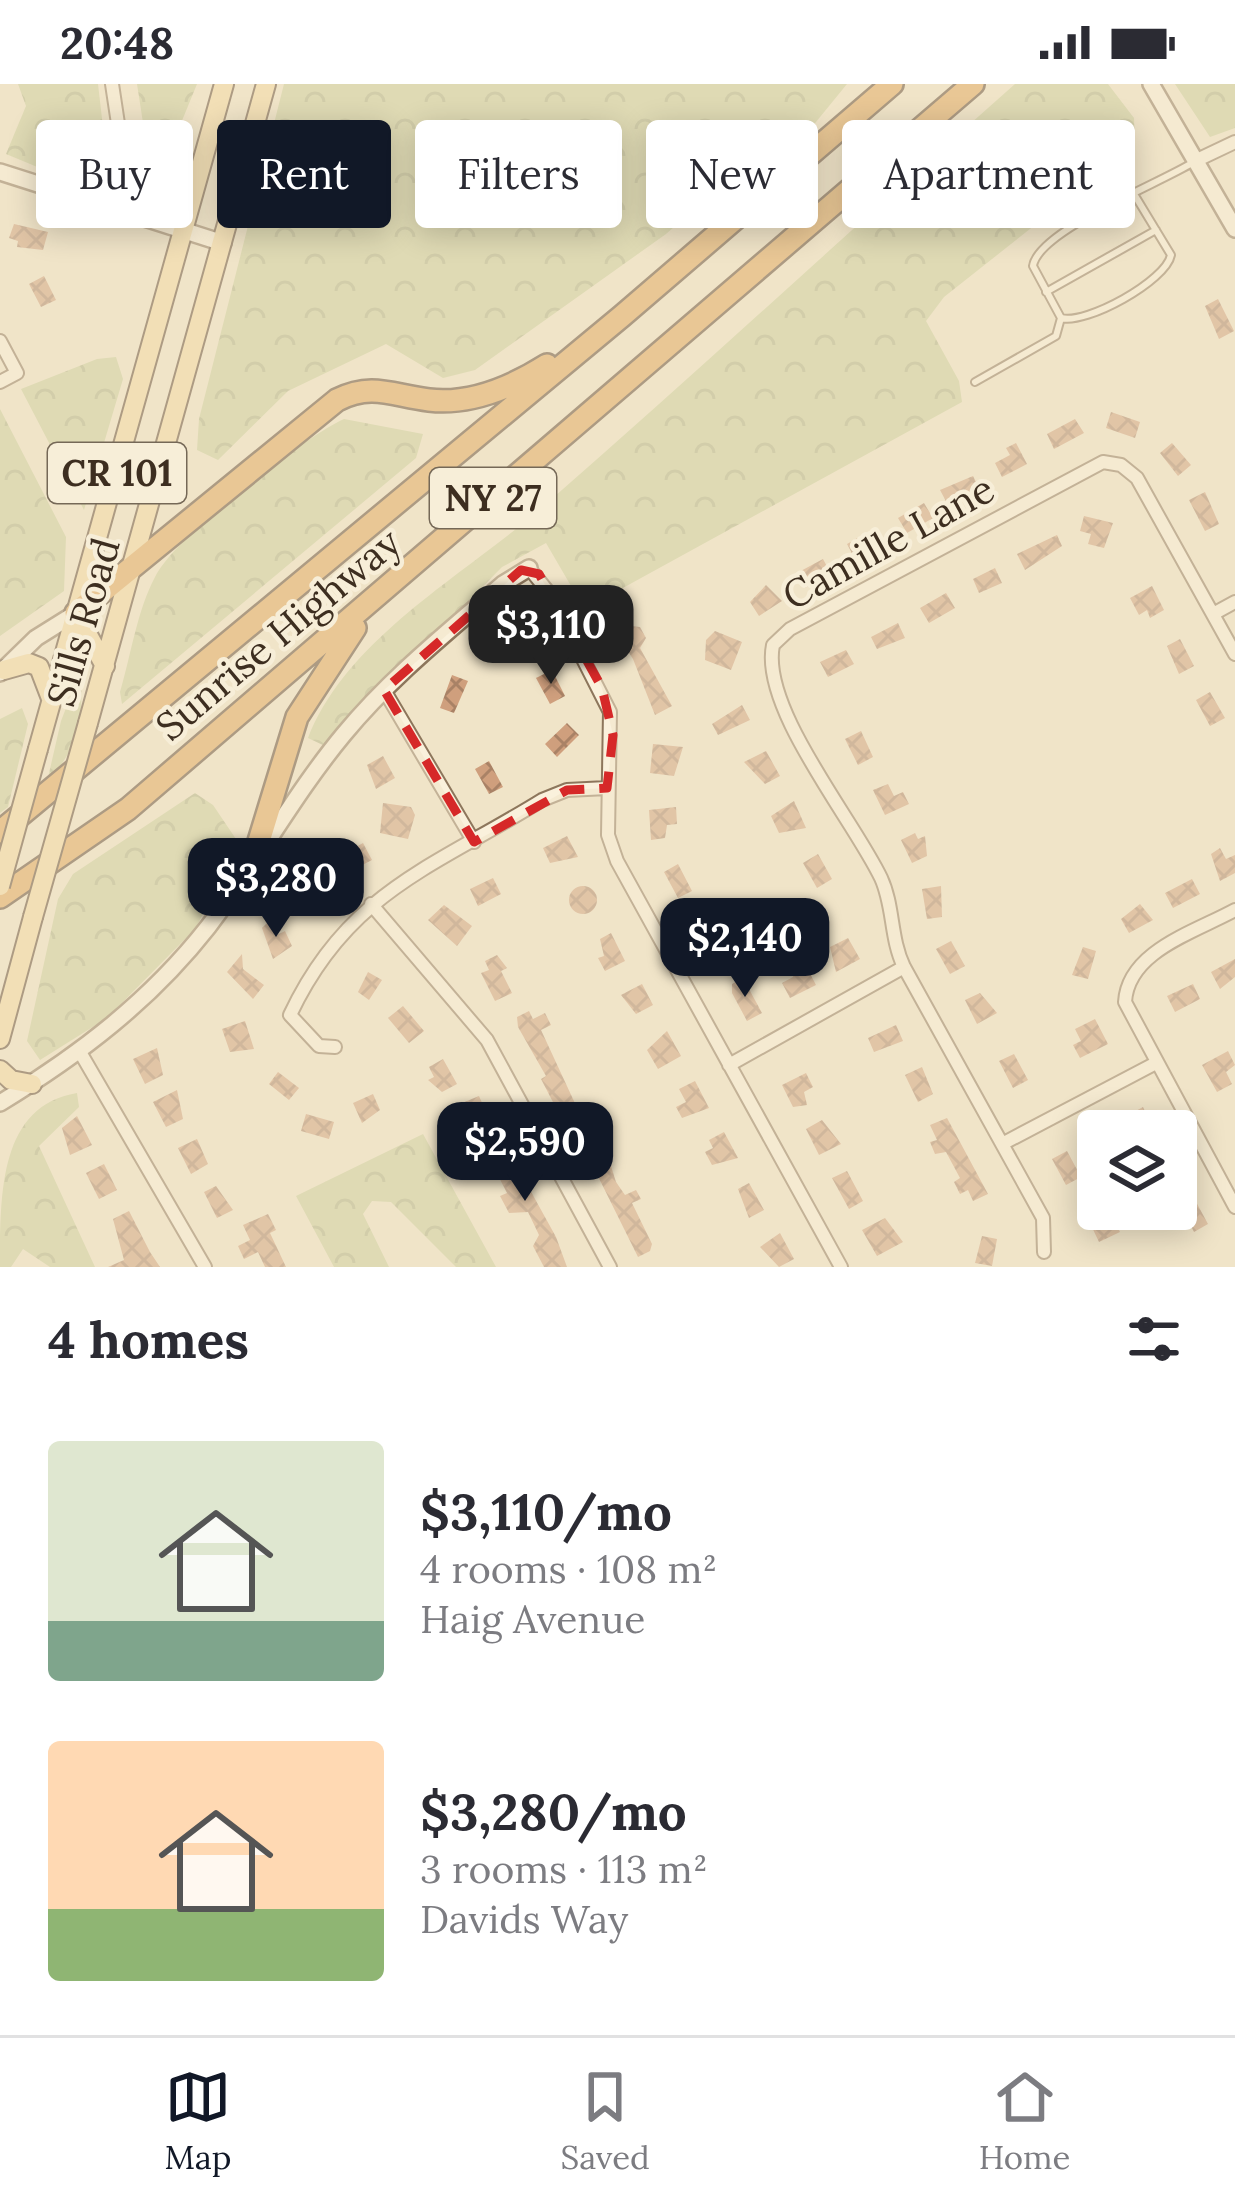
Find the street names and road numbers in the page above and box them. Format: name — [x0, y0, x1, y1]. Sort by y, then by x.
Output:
road number: CR 101 — [48, 443, 186, 503]
street label: Camille Lane — [773, 463, 1003, 621]
road number: NY 27 — [430, 468, 556, 528]
street label: Sunrise Highway — [145, 517, 411, 751]
street label: Sills Road — [35, 532, 131, 712]

